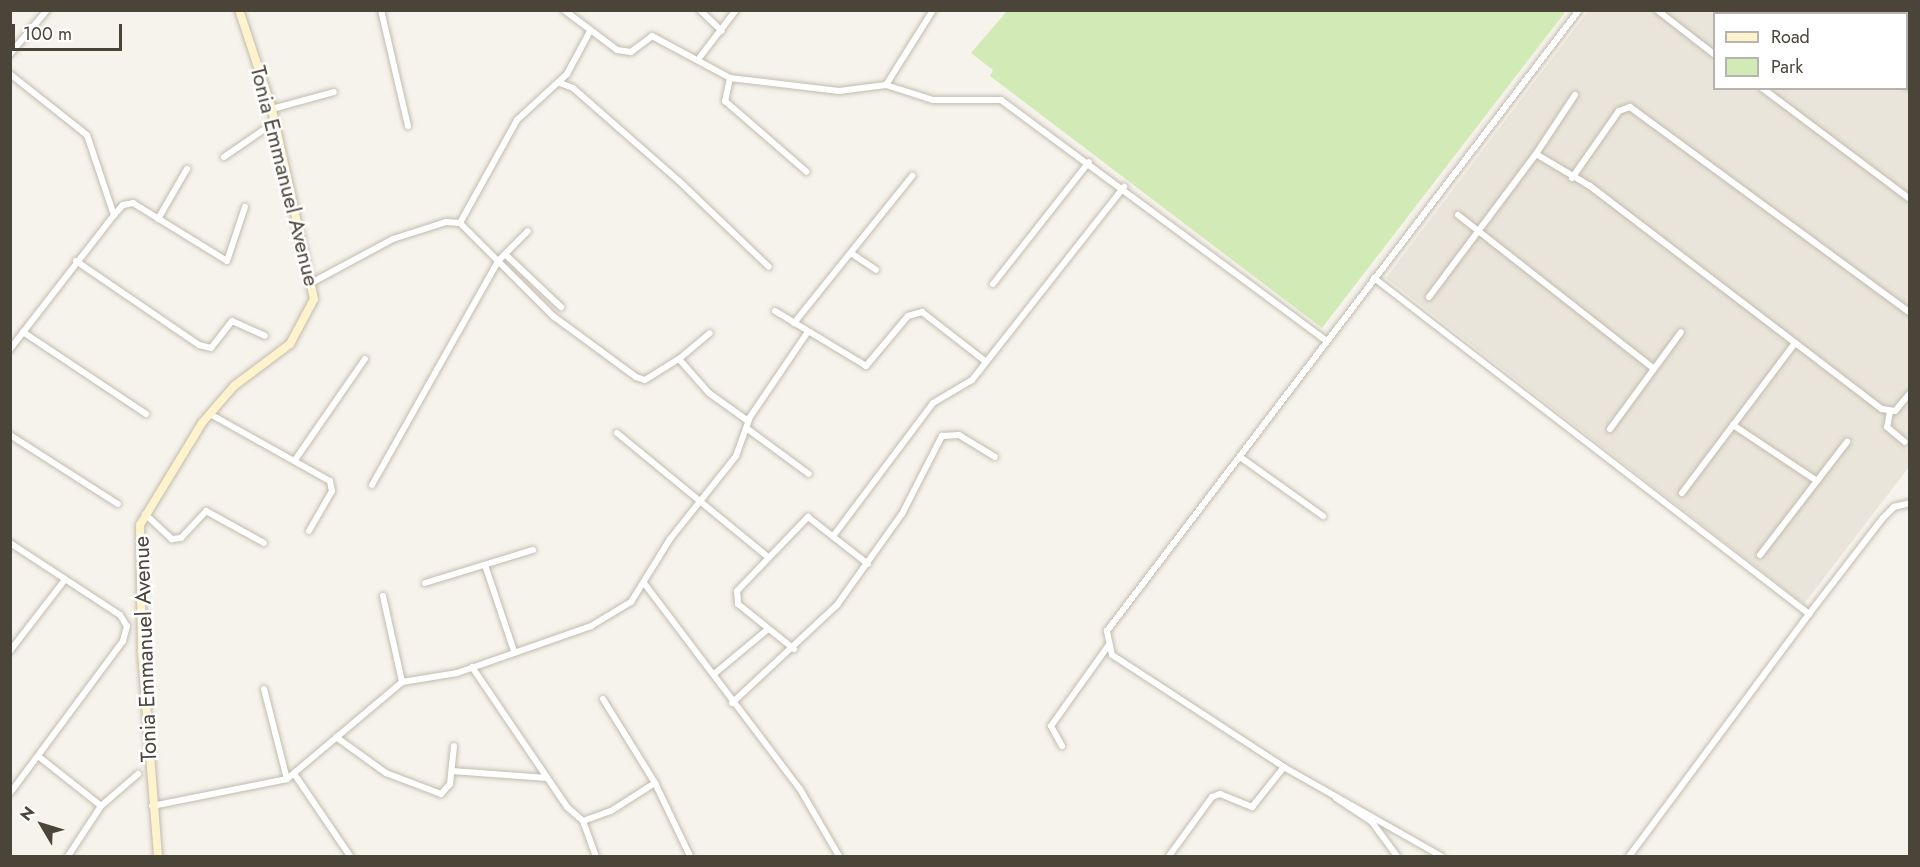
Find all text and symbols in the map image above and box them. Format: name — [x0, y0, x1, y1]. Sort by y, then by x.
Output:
scale bar — [15, 12, 124, 50]
legend — [1713, 12, 1908, 90]
text: 100 m — [23, 21, 72, 47]
text: Road — [1771, 24, 1810, 50]
text: Park — [1771, 54, 1803, 80]
street label: Tonia Emmanuel Avenue — [245, 63, 325, 289]
street label: Tonia Emmanuel Avenue — [128, 536, 162, 762]
north arrow — [12, 795, 72, 855]
text: N — [14, 802, 40, 826]

